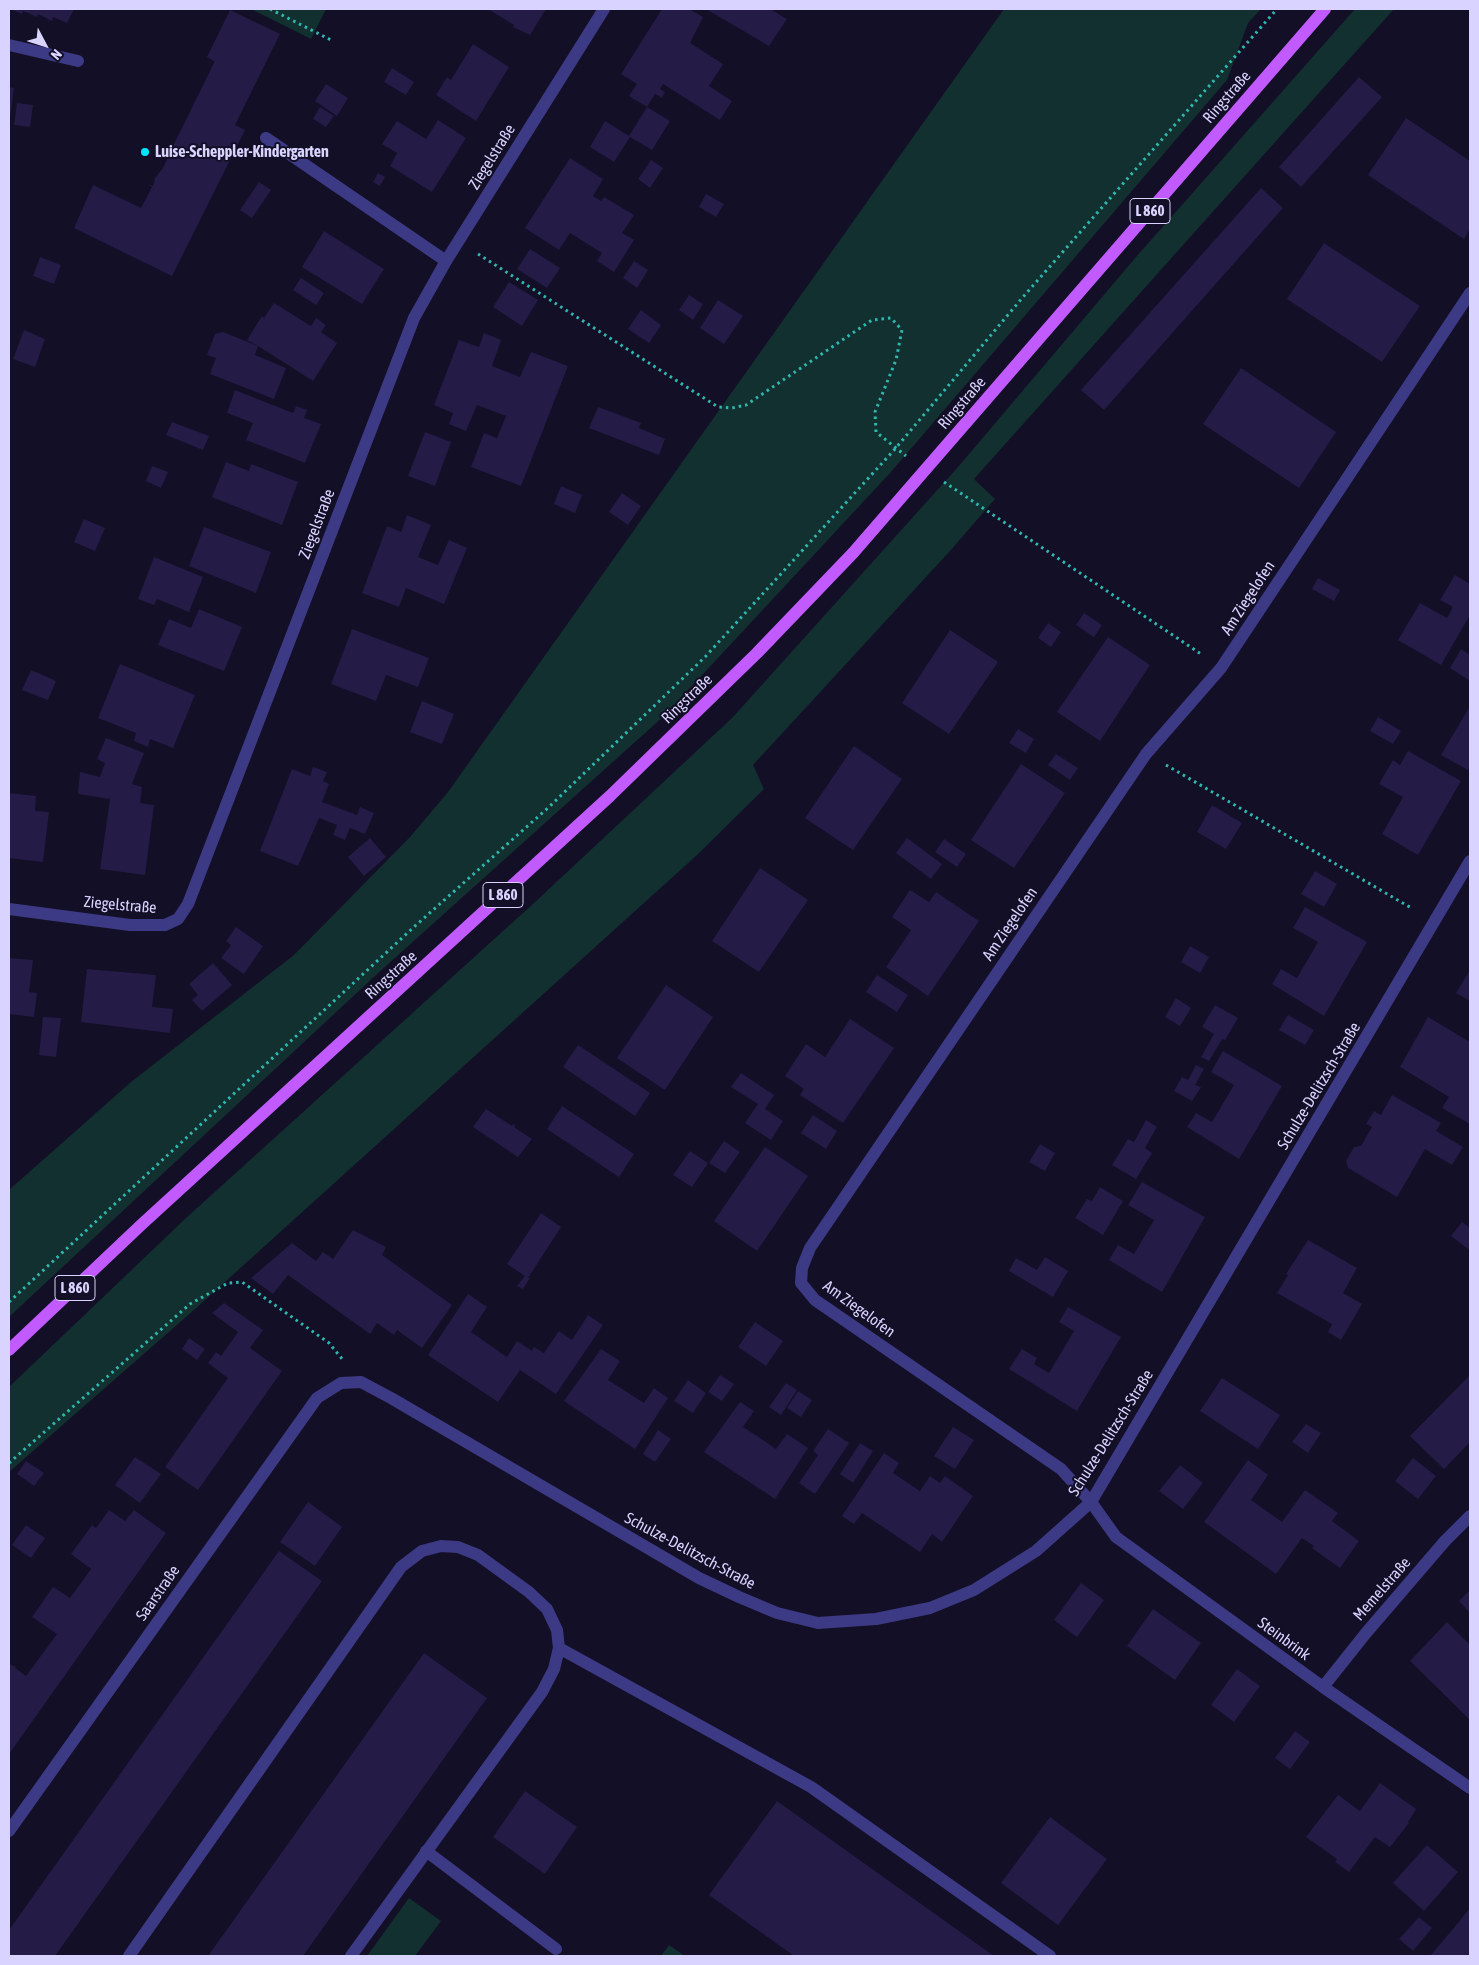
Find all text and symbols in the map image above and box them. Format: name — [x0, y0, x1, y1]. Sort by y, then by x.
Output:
north arrow — [20, 20, 70, 70]
text: N — [48, 46, 65, 63]
street label: Ringstraße — [1199, 67, 1255, 127]
street label: Ziegelstraße — [464, 121, 520, 193]
place label: Luise-Scheppler-Kindergarten — [155, 142, 329, 162]
marker: Luise-Scheppler-Kindergarten — [139, 146, 151, 158]
road number: L 860 — [1130, 198, 1170, 224]
street label: Ringstraße — [934, 373, 990, 433]
street label: Ziegelstraße — [295, 486, 339, 562]
street label: Am Ziegelofen — [1217, 557, 1279, 639]
street label: Ringstraße — [658, 670, 716, 728]
road number: L 860 — [483, 882, 523, 908]
street label: Am Ziegelofen — [978, 884, 1042, 964]
street label: Ziegelstraße — [83, 892, 157, 918]
street label: Ringstraße — [361, 947, 421, 1003]
street label: Schulze-Delitzsch-Straße — [1273, 1019, 1365, 1153]
road number: L 860 — [55, 1276, 95, 1300]
street label: Am Ziegelofen — [819, 1276, 899, 1342]
street label: Schulze-Delitzsch-Straße — [1064, 1366, 1158, 1500]
street label: Schulze-Delitzsch-Straße — [621, 1508, 759, 1594]
street label: Memelstraße — [1349, 1553, 1415, 1625]
street label: Saarstraße — [132, 1562, 184, 1624]
street label: Steinbrink — [1254, 1613, 1314, 1665]

